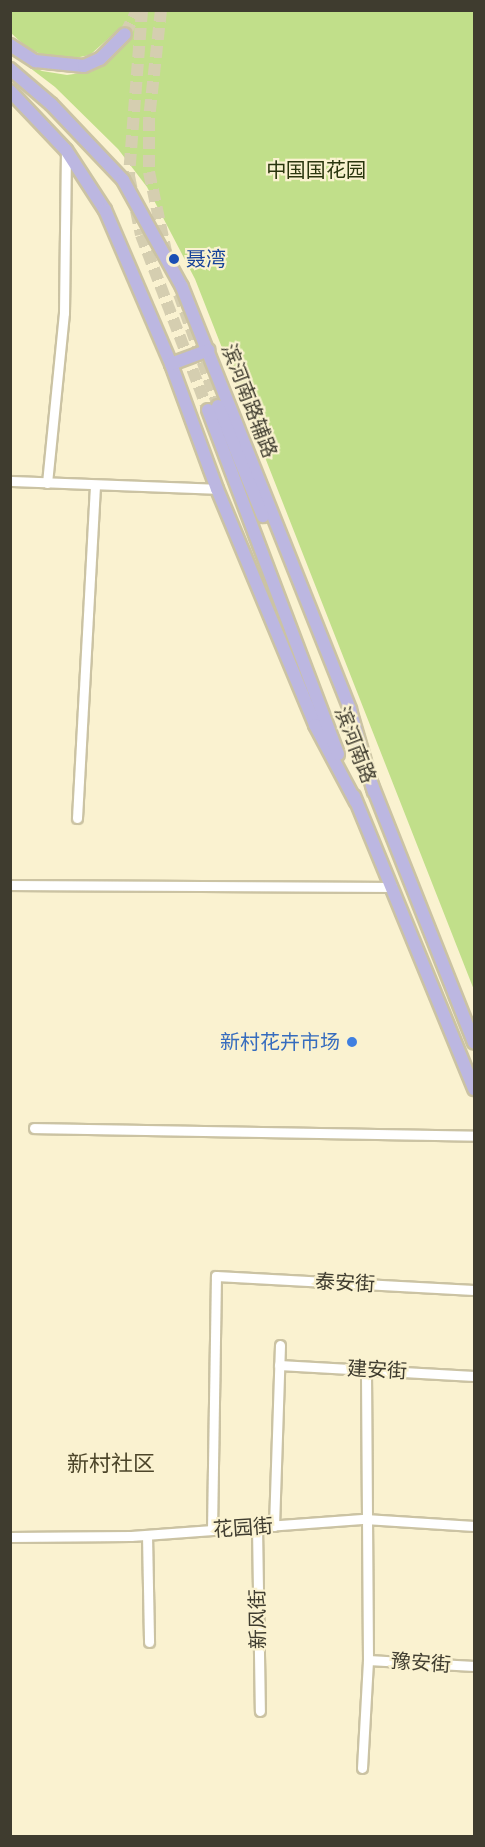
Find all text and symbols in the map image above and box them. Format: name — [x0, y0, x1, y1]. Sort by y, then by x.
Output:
park label: 中国国花园 — [266, 158, 366, 182]
place label: 聂湾 — [186, 247, 226, 271]
marker: 聂湾 — [167, 252, 181, 266]
street label: 滨河南路辅路 — [216, 341, 282, 461]
street label: 滨河南路 — [329, 703, 381, 787]
place label: 新村花卉市场 — [220, 1030, 340, 1054]
marker: 新村花卉市场 — [345, 1035, 359, 1049]
street label: 泰安街 — [314, 1269, 376, 1297]
street label: 建安街 — [346, 1356, 408, 1384]
district label: 新村社区 — [67, 1451, 155, 1477]
street label: 花园街 — [212, 1514, 274, 1542]
street label: 新风街 — [245, 1589, 271, 1649]
street label: 豫安街 — [390, 1649, 452, 1677]

